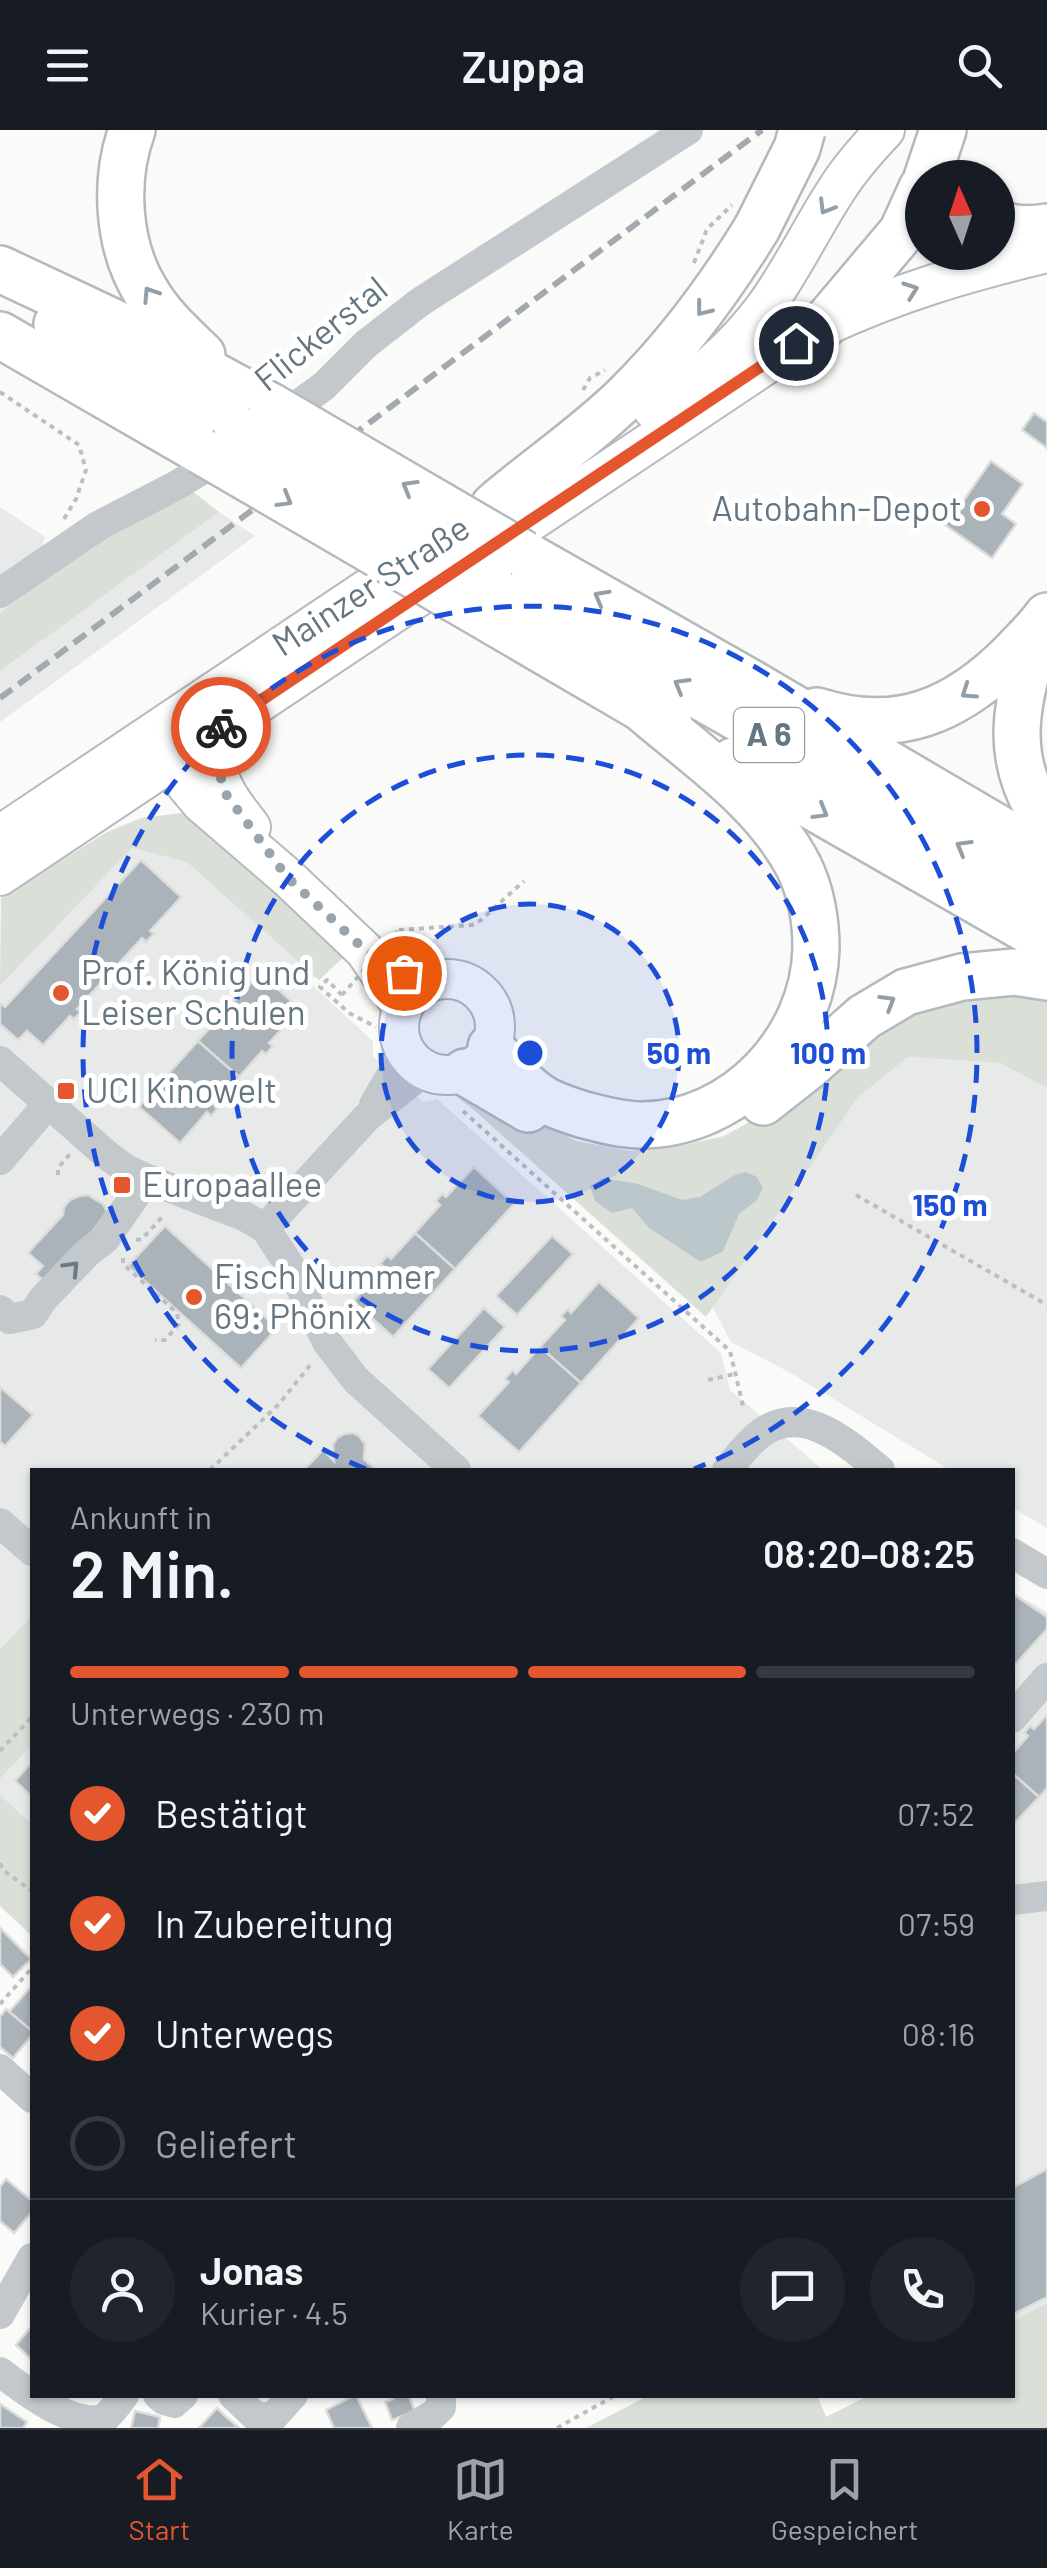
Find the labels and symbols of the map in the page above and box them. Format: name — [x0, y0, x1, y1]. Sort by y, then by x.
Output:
north arrow — [905, 160, 1015, 270]
one-way arrow — [819, 196, 838, 214]
street label: Flickerstal — [245, 266, 395, 399]
one-way arrow — [901, 281, 918, 302]
one-way arrow — [143, 287, 162, 305]
one-way arrow — [698, 298, 715, 316]
pin — [754, 301, 839, 386]
one-way arrow — [402, 480, 420, 499]
place label: Autobahn-Depot — [711, 486, 962, 528]
one-way arrow — [274, 488, 292, 507]
marker: Autobahn-Depot — [971, 498, 993, 520]
street label: Mainzer Straße — [263, 505, 476, 664]
one-way arrow — [594, 590, 612, 610]
courier — [171, 677, 271, 777]
one-way arrow — [674, 678, 692, 698]
one-way arrow — [961, 680, 980, 698]
road number: A 6 — [734, 708, 804, 762]
one-way arrow — [810, 799, 828, 819]
one-way arrow — [956, 840, 974, 860]
pin — [362, 931, 447, 1016]
place label: Prof. König und Leiser Schulen — [81, 950, 310, 1032]
marker: Prof. König und Leiser Schulen — [50, 982, 72, 1004]
one-way arrow — [877, 995, 895, 1015]
text: 50 m — [647, 1034, 711, 1070]
text: 100 m — [790, 1034, 866, 1070]
centre of rings — [512, 1035, 548, 1071]
place label: UCI Kinowelt — [86, 1068, 277, 1110]
marker: UCI Kinowelt — [55, 1080, 77, 1102]
place label: Europaallee — [142, 1162, 322, 1204]
marker: Europaallee — [111, 1174, 133, 1196]
text: 150 m — [913, 1186, 987, 1222]
place label: Fisch Nummer 69: Phönix — [214, 1254, 435, 1336]
one-way arrow — [60, 1262, 78, 1280]
marker: Fisch Nummer 69: Phönix — [183, 1286, 205, 1308]

